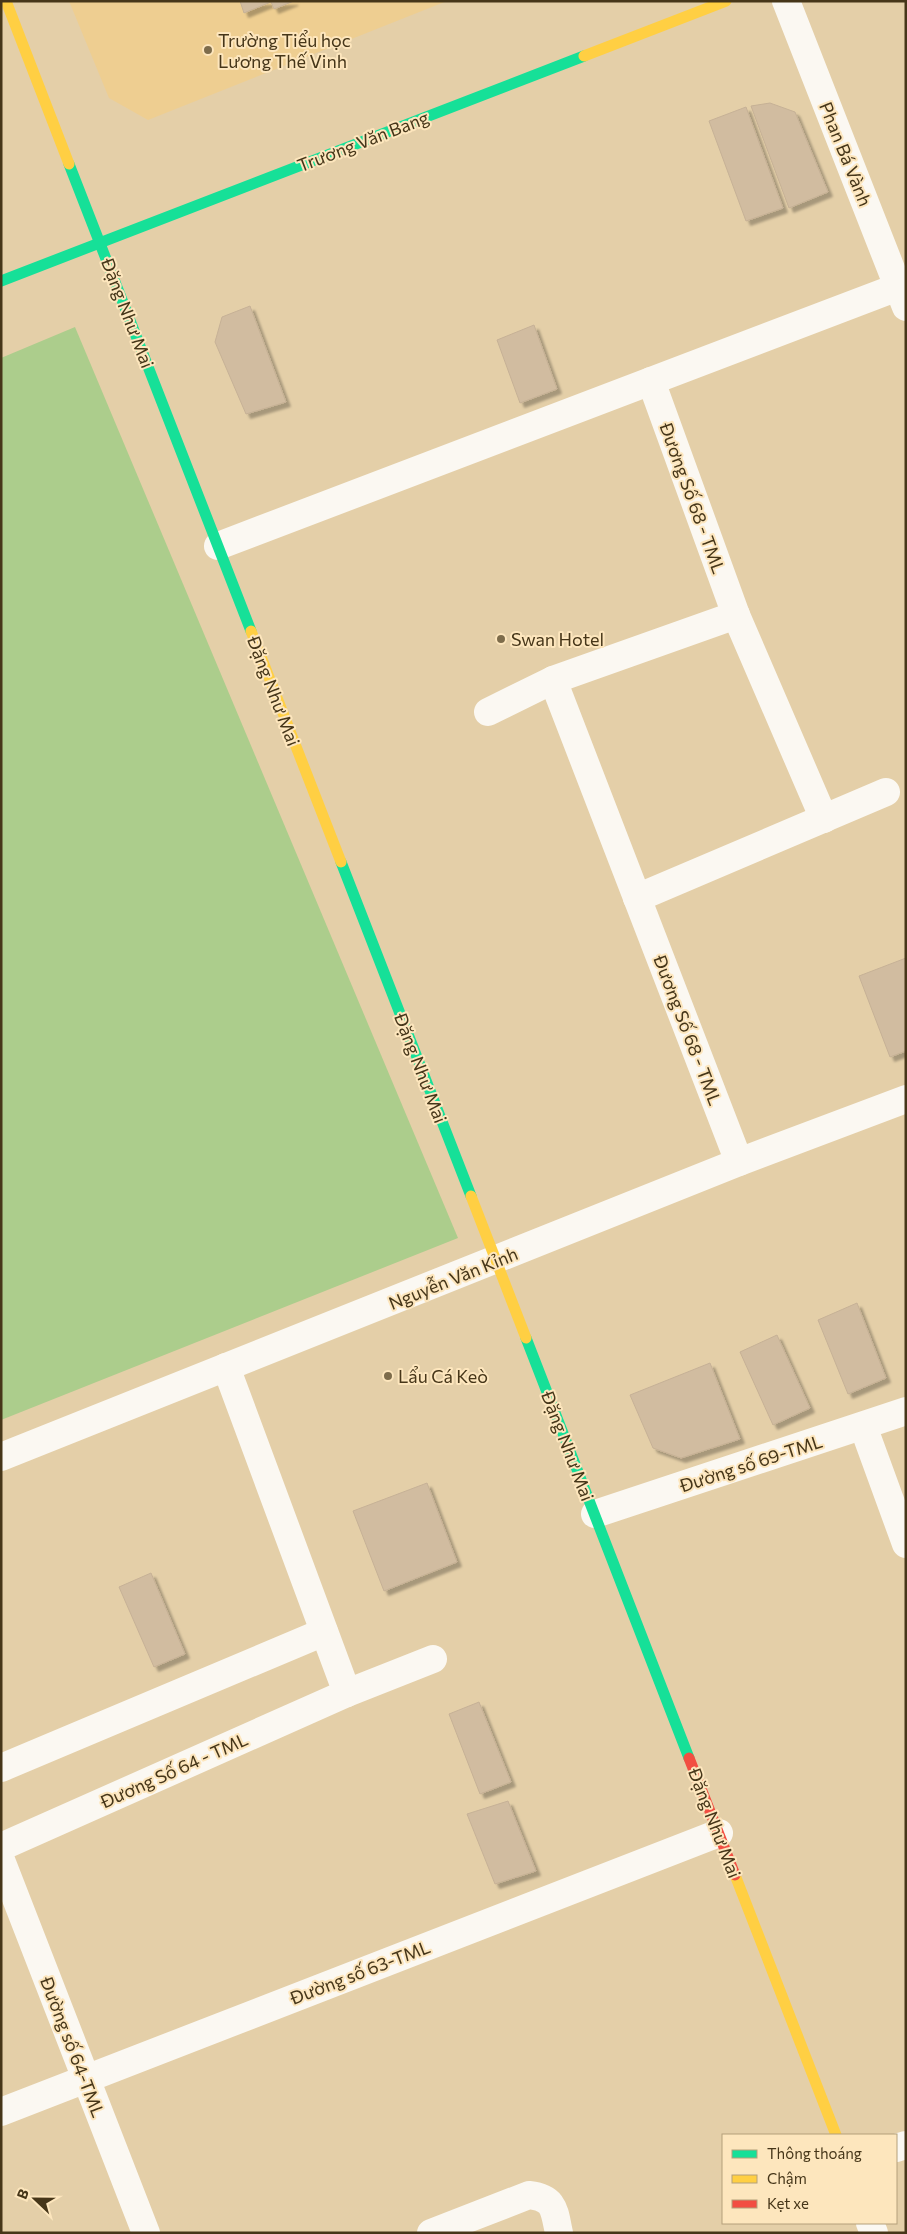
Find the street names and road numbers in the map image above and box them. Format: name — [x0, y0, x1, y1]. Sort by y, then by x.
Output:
street label: Phan Bá Vành — [815, 99, 877, 209]
street label: Trương Văn Bang — [294, 106, 432, 176]
street label: Đặng Như Mai — [97, 254, 159, 371]
street label: Đương Số 68 - TML — [655, 419, 731, 577]
street label: Đặng Như Mai — [243, 632, 305, 749]
street label: Đương Số 68 - TML — [649, 951, 727, 1108]
street label: Đặng Như Mai — [390, 1009, 452, 1126]
street label: Nguyễn Văn Kỉnh — [385, 1242, 521, 1314]
street label: Đặng Như Mai — [537, 1387, 599, 1504]
street label: Đường số 69-TML — [676, 1430, 825, 1497]
street label: Đương Số 64 - TML — [96, 1728, 251, 1813]
street label: Đặng Như Mai — [684, 1764, 746, 1881]
street label: Đường số 63-TML — [286, 1935, 433, 2009]
street label: Đường số 64-TML — [36, 1973, 110, 2120]

